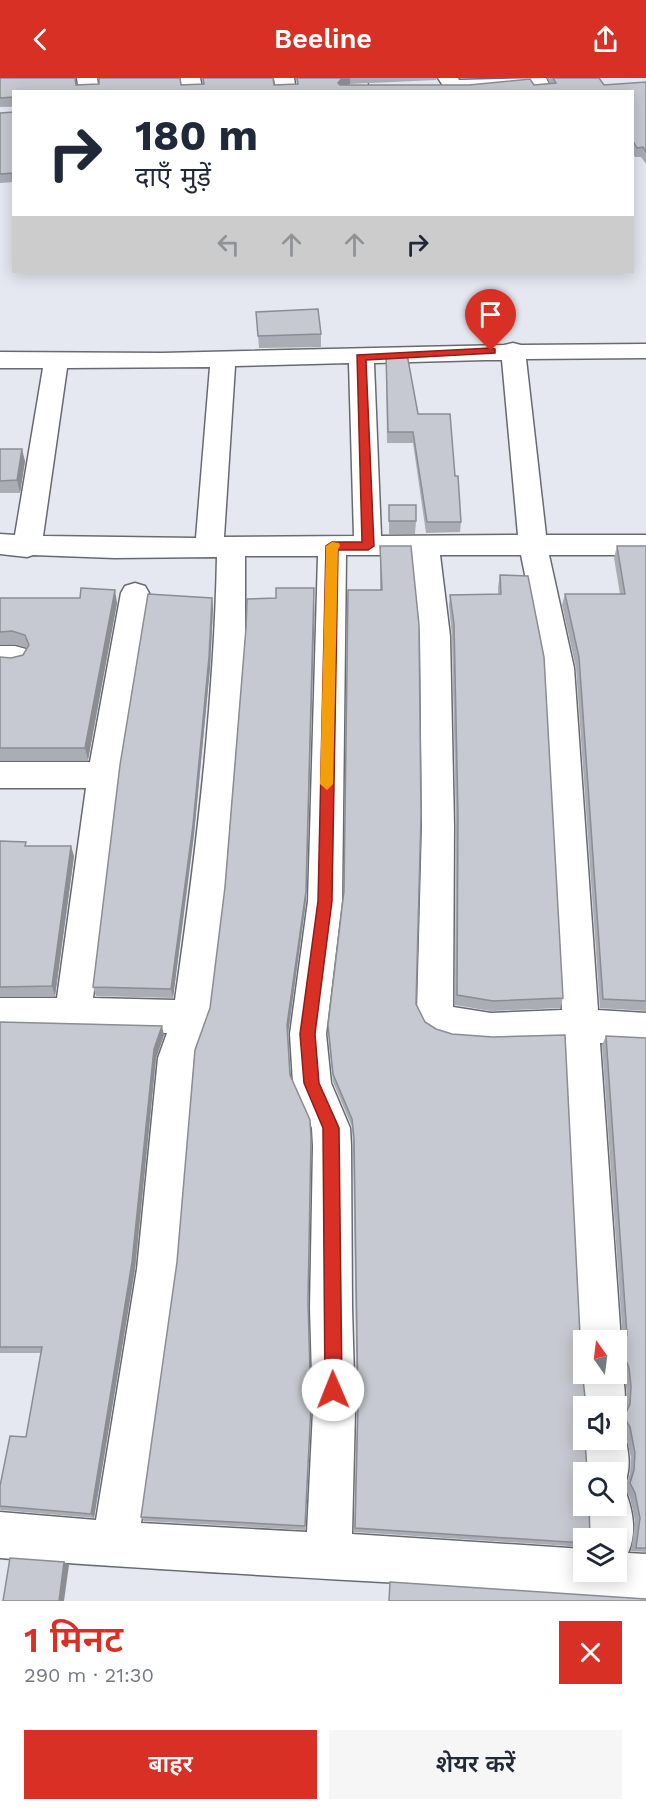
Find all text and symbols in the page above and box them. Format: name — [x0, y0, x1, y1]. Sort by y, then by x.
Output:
icon: back — [24, 23, 57, 56]
text: Beeline — [274, 23, 372, 55]
icon: share — [589, 23, 622, 56]
text: 180 m — [135, 111, 258, 160]
icon: right — [36, 114, 114, 192]
text: दाएँ मुड़ें — [135, 161, 211, 193]
icon: left — [212, 228, 245, 261]
icon: ahead — [275, 228, 308, 261]
icon: ahead — [338, 228, 371, 261]
icon: right — [401, 228, 434, 261]
pin — [465, 289, 516, 351]
icon: arrive — [474, 298, 507, 331]
north arrow — [573, 1330, 627, 1384]
map controls — [573, 1330, 627, 1582]
position arrow — [301, 1358, 365, 1422]
button: sound — [573, 1396, 627, 1450]
button: search — [573, 1462, 627, 1516]
button: layers — [573, 1528, 627, 1582]
text: 1 मिनट — [24, 1619, 123, 1661]
button: close — [559, 1621, 622, 1684]
text: 290 m · 21:30 — [24, 1663, 154, 1687]
button: बाहर — [24, 1730, 317, 1799]
button: शेयर करें — [329, 1730, 622, 1799]

